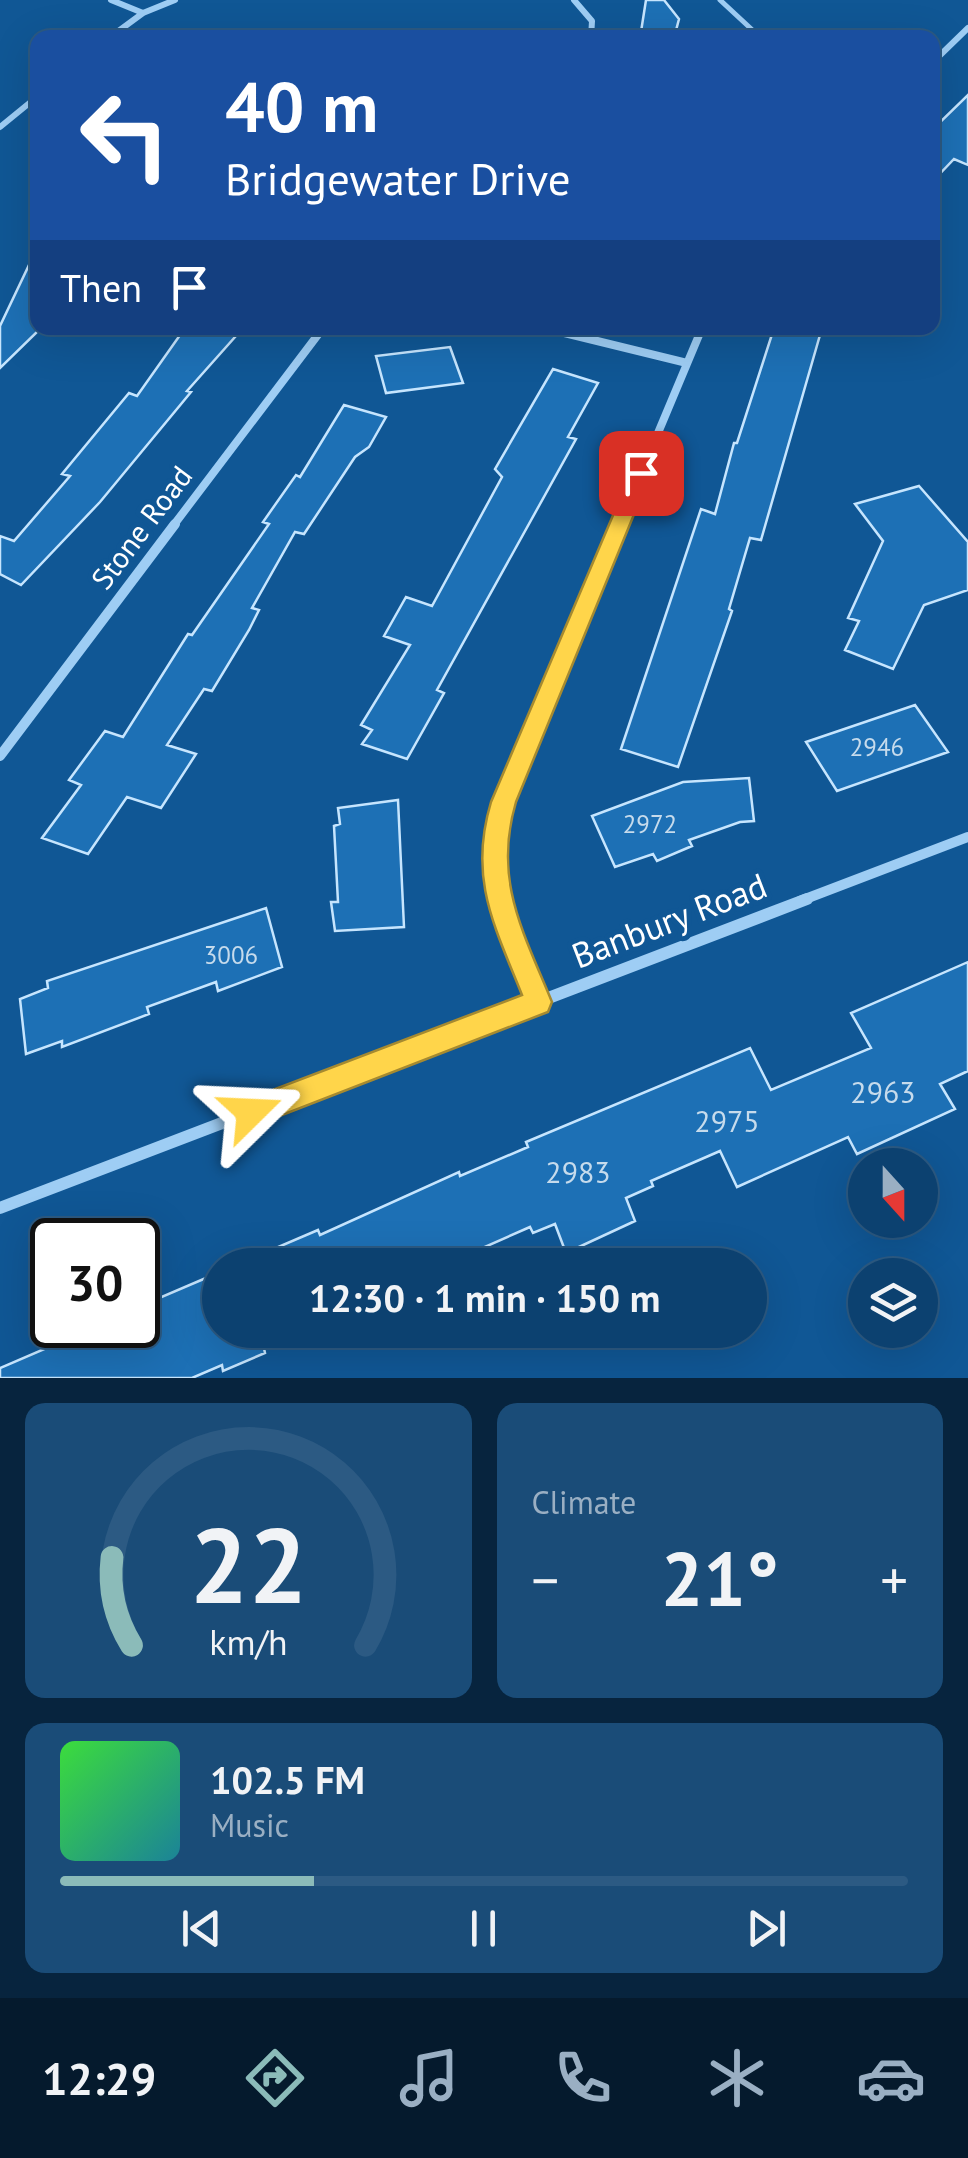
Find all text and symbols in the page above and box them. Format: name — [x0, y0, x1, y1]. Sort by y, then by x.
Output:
text: 40 m — [225, 61, 378, 151]
icon: left — [60, 70, 190, 200]
text: Bridgewater Drive — [225, 149, 571, 207]
icon: arrive — [162, 260, 217, 315]
text: Then — [60, 263, 142, 312]
pin — [599, 431, 684, 516]
icon: arrive — [614, 446, 669, 501]
street label: Stone Road — [82, 457, 200, 597]
house number: 2946 — [850, 731, 904, 763]
house number: 2972 — [623, 808, 677, 840]
street label: Banbury Road — [565, 862, 773, 978]
house number: 3006 — [204, 939, 258, 971]
position arrow — [199, 1060, 303, 1164]
house number: 2963 — [850, 1072, 916, 1111]
house number: 2975 — [694, 1101, 760, 1140]
north arrow — [848, 1148, 938, 1238]
map controls — [848, 1148, 938, 1348]
house number: 2983 — [545, 1152, 611, 1191]
speed limit sign: 30 — [30, 1218, 160, 1348]
button: layers — [848, 1258, 938, 1348]
text: 12:30 · 1 min · 150 m — [309, 1273, 660, 1322]
text: Climate — [532, 1481, 636, 1523]
text: 22 — [189, 1497, 307, 1632]
text: 21° — [661, 1530, 779, 1627]
text: − — [532, 1544, 559, 1615]
text: + — [880, 1544, 908, 1615]
text: km/h — [209, 1619, 287, 1665]
text: 102.5 FM — [210, 1755, 365, 1804]
text: Music — [210, 1804, 289, 1846]
icon: previous — [174, 1901, 229, 1956]
icon: pause — [456, 1901, 511, 1956]
icon: next — [739, 1901, 794, 1956]
icon: directions — [240, 2043, 310, 2113]
icon: music — [394, 2043, 464, 2113]
icon: phone — [548, 2043, 618, 2113]
icon: climate — [702, 2043, 772, 2113]
icon: car — [856, 2043, 926, 2113]
text: 12:29 — [42, 2049, 156, 2107]

